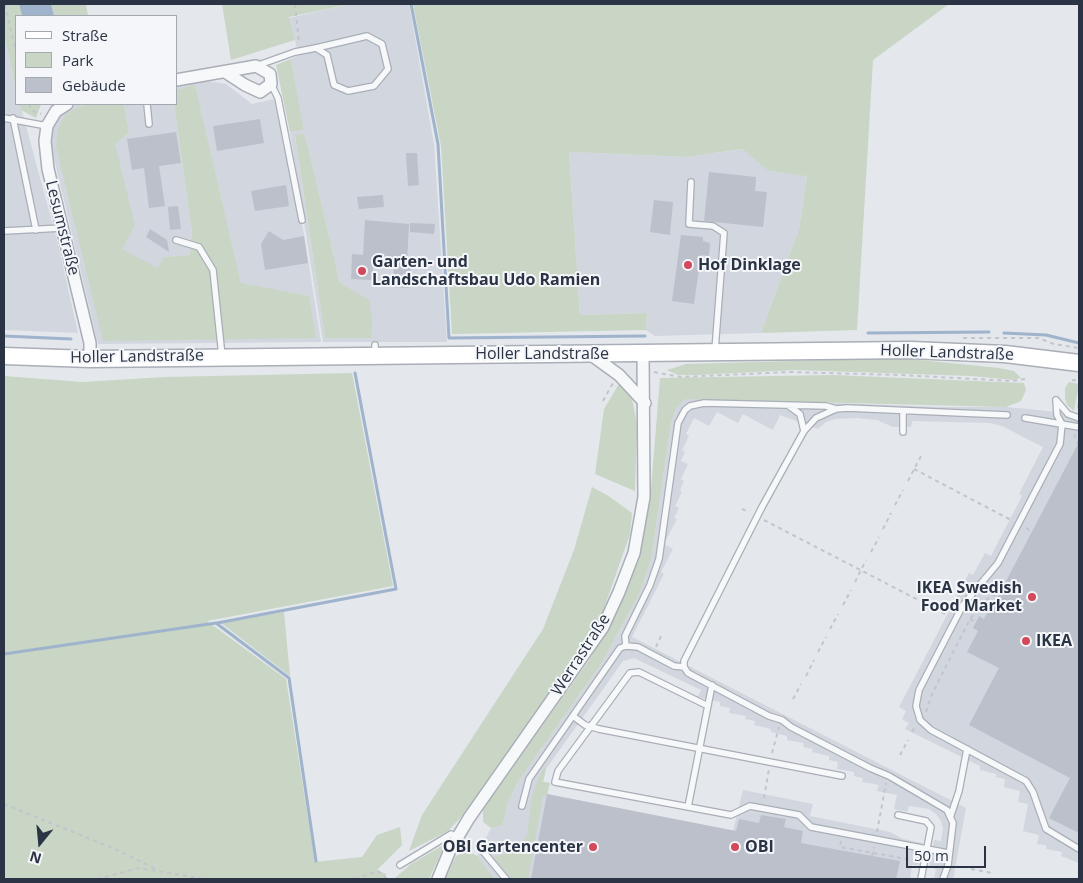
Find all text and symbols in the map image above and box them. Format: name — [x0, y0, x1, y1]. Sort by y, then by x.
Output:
legend — [15, 15, 178, 105]
text: Straße — [62, 25, 108, 45]
text: Park — [62, 50, 93, 70]
text: Gebäude — [62, 75, 126, 95]
street label: Lesumstraße — [41, 178, 83, 278]
place label: Garten- und Landschaftsbau Udo Ramien — [372, 252, 600, 290]
place label: Hof Dinklage — [698, 255, 801, 275]
marker: Hof Dinklage — [682, 259, 694, 271]
marker: Garten- und Landschaftsbau Udo Ramien — [356, 265, 368, 277]
street label: Holler Landstraße — [880, 341, 1014, 365]
street label: Holler Landstraße — [475, 344, 609, 364]
street label: Holler Landstraße — [70, 346, 204, 368]
place label: IKEA Swedish Food Market — [916, 578, 1022, 616]
marker: IKEA Swedish Food Market — [1026, 591, 1038, 603]
street label: Werrastraße — [548, 611, 614, 699]
place label: IKEA — [1036, 631, 1072, 651]
marker: IKEA — [1020, 635, 1032, 647]
north arrow — [15, 818, 65, 868]
scale bar — [908, 836, 988, 868]
place label: OBI Gartencenter — [443, 837, 583, 857]
place label: OBI — [745, 837, 774, 857]
marker: OBI Gartencenter — [587, 841, 599, 853]
marker: OBI — [729, 841, 741, 853]
text: 50 m — [914, 845, 949, 865]
text: N — [27, 847, 44, 869]

